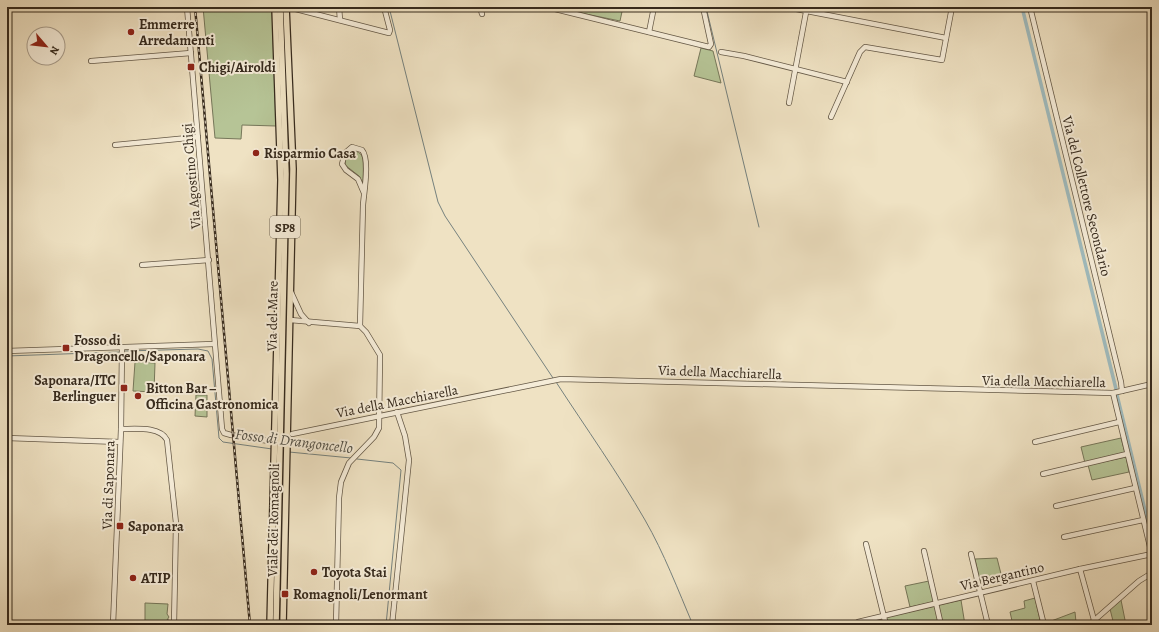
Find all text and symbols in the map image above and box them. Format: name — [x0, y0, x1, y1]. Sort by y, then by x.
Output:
place label: Emmerre Arredamenti — [138, 15, 214, 50]
north arrow — [26, 26, 66, 66]
marker: Emmerre Arredamenti — [126, 27, 136, 37]
text: N — [46, 43, 63, 58]
place label: Chigi/Airoldi — [199, 58, 276, 77]
marker: Chigi/Airoldi — [186, 62, 196, 72]
street label: Via del Collettore Secondario — [1057, 113, 1116, 278]
street label: Via Agostino Chigi — [177, 122, 206, 231]
place label: Risparmio Casa — [264, 144, 356, 163]
marker: Risparmio Casa — [251, 148, 261, 158]
road number: SP8 — [270, 216, 300, 238]
street label: Via del Mare — [262, 280, 283, 353]
place label: Fosso di Dragoncello/Saponara — [74, 331, 206, 366]
marker: Fosso di Dragoncello/Saponara — [61, 343, 71, 353]
street label: Via della Macchiarella — [657, 361, 783, 384]
place label: Saponara/ITC Berlinguer — [34, 371, 116, 406]
street label: Via della Macchiarella — [981, 371, 1107, 392]
place label: Bitton Bar – Officina Gastronomica — [146, 379, 279, 414]
street label: Via della Macchiarella — [334, 380, 460, 423]
marker: Saponara/ITC Berlinguer — [119, 383, 129, 393]
marker: Bitton Bar – Officina Gastronomica — [133, 391, 143, 401]
water label: Fosso di Drangoncello — [234, 424, 354, 458]
street label: Via di Saponara — [97, 440, 120, 531]
street label: Viale dei Romagnoli — [263, 463, 284, 578]
place label: Saponara — [128, 517, 184, 536]
marker: Saponara — [115, 521, 125, 531]
street label: Via Bergantino — [957, 558, 1046, 596]
place label: Toyota Stai — [322, 563, 387, 582]
marker: Toyota Stai — [309, 567, 319, 577]
place label: ATIP — [140, 569, 170, 588]
marker: ATIP — [128, 573, 138, 583]
place label: Romagnoli/Lenormant — [293, 585, 428, 604]
marker: Romagnoli/Lenormant — [280, 589, 290, 599]

